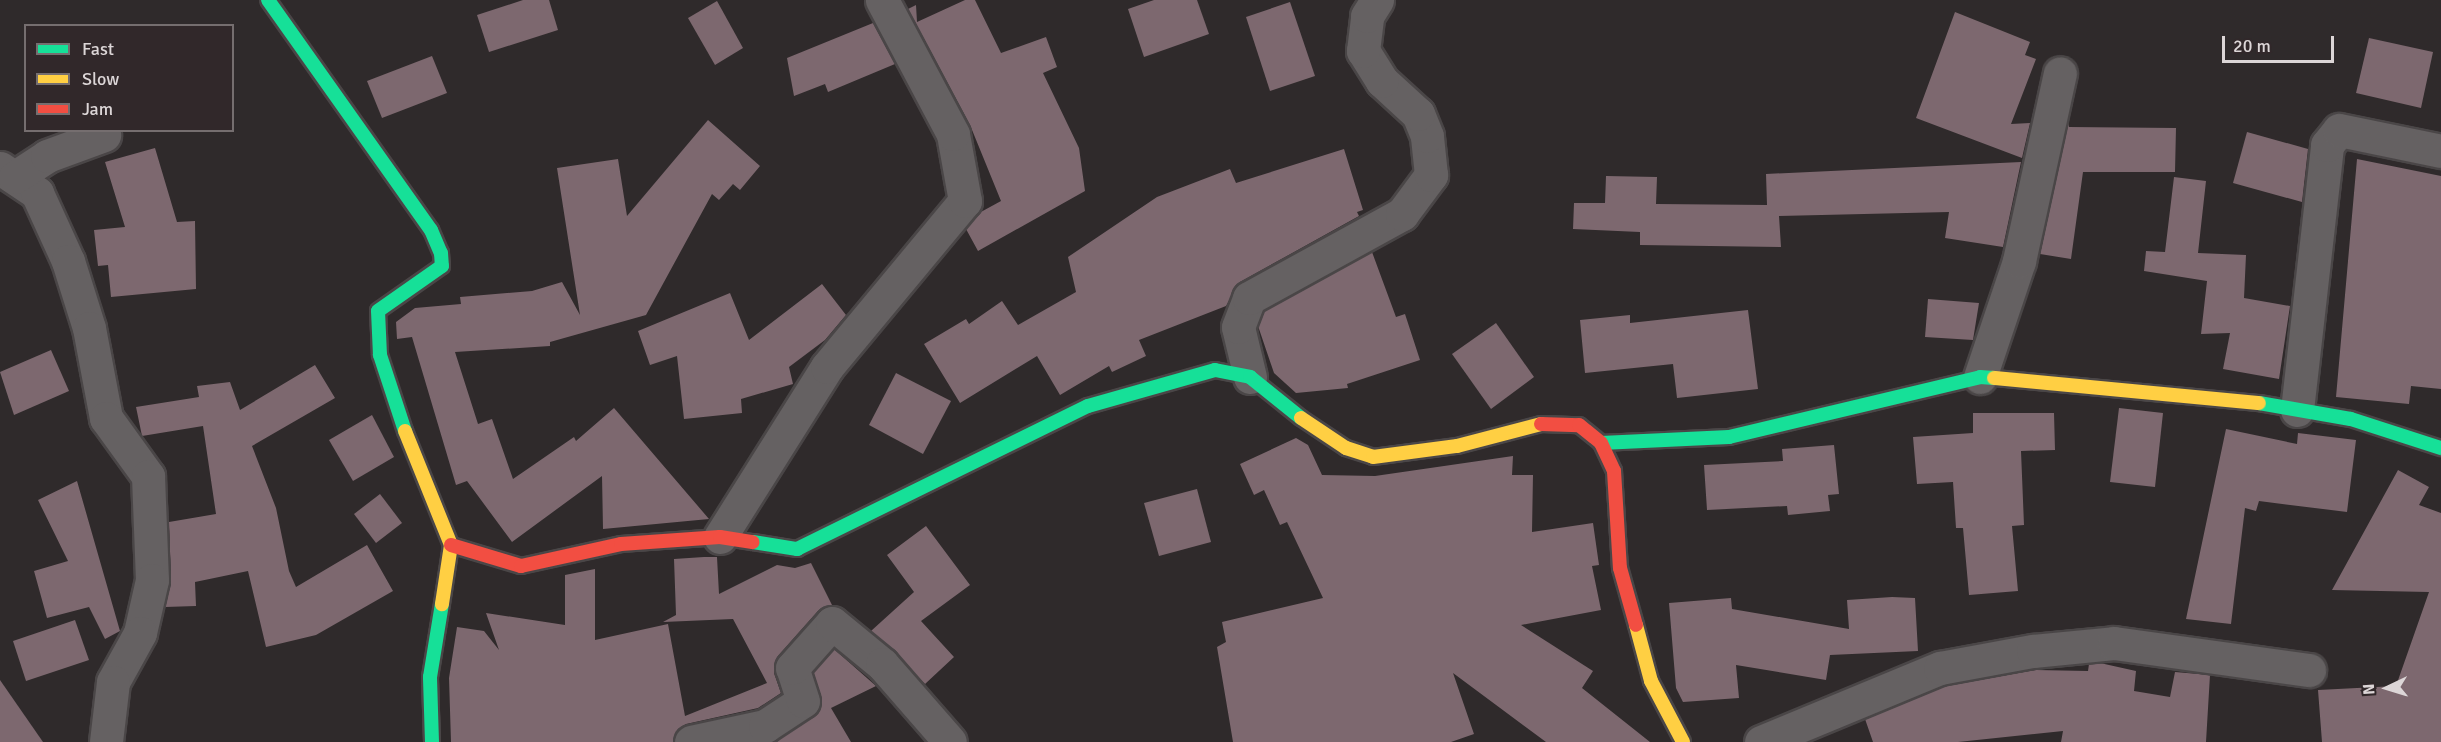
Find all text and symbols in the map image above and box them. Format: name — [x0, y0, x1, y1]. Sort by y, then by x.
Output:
legend — [24, 24, 234, 132]
scale bar — [2225, 24, 2338, 62]
text: 20 m — [2233, 35, 2271, 57]
text: Fast — [82, 38, 114, 60]
text: Slow — [82, 68, 119, 90]
text: Jam — [82, 98, 113, 120]
north arrow — [2357, 658, 2417, 718]
text: N — [2359, 683, 2379, 696]

